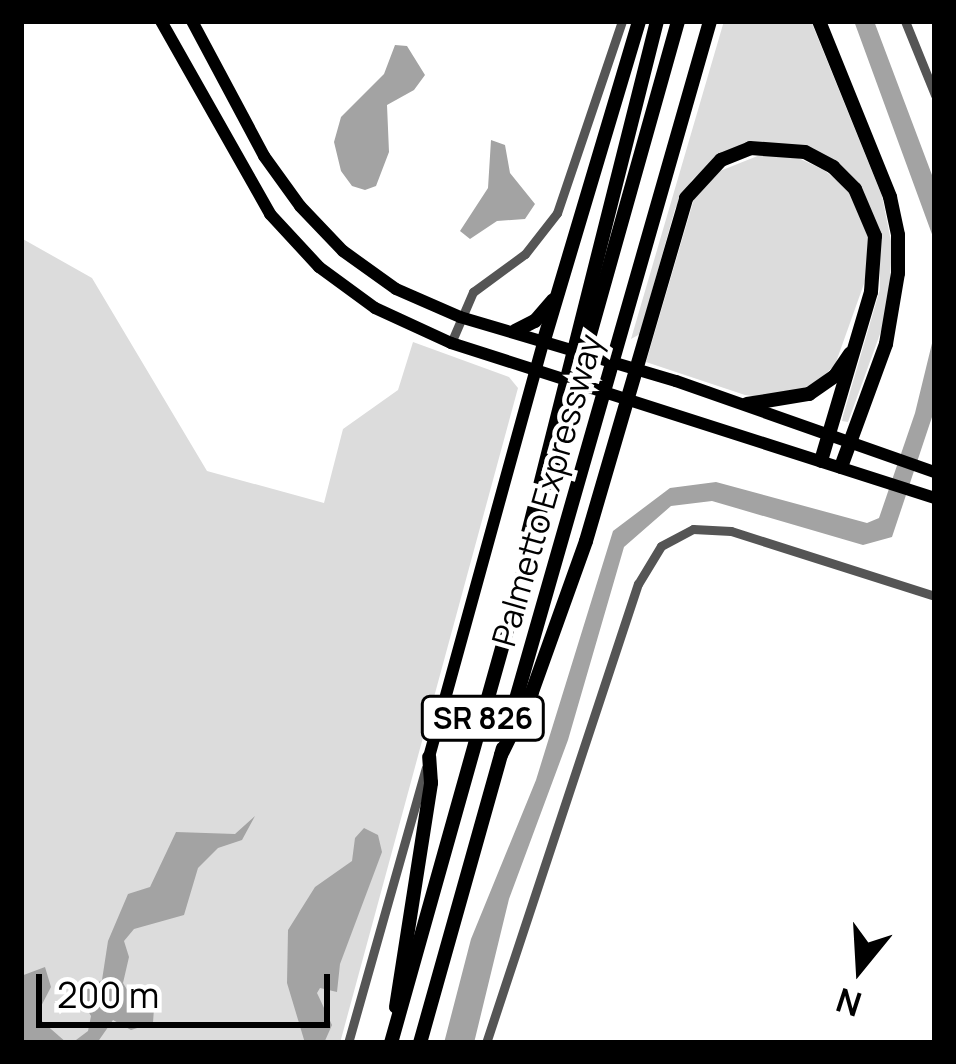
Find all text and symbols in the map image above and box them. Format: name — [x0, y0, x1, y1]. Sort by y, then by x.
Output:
street label: Palmetto Expressway — [484, 329, 610, 651]
road number: SR 826 — [420, 694, 546, 742]
north arrow — [800, 908, 920, 1028]
scale bar — [42, 950, 336, 1024]
text: 200 m — [57, 970, 159, 1019]
text: N — [831, 978, 867, 1028]

